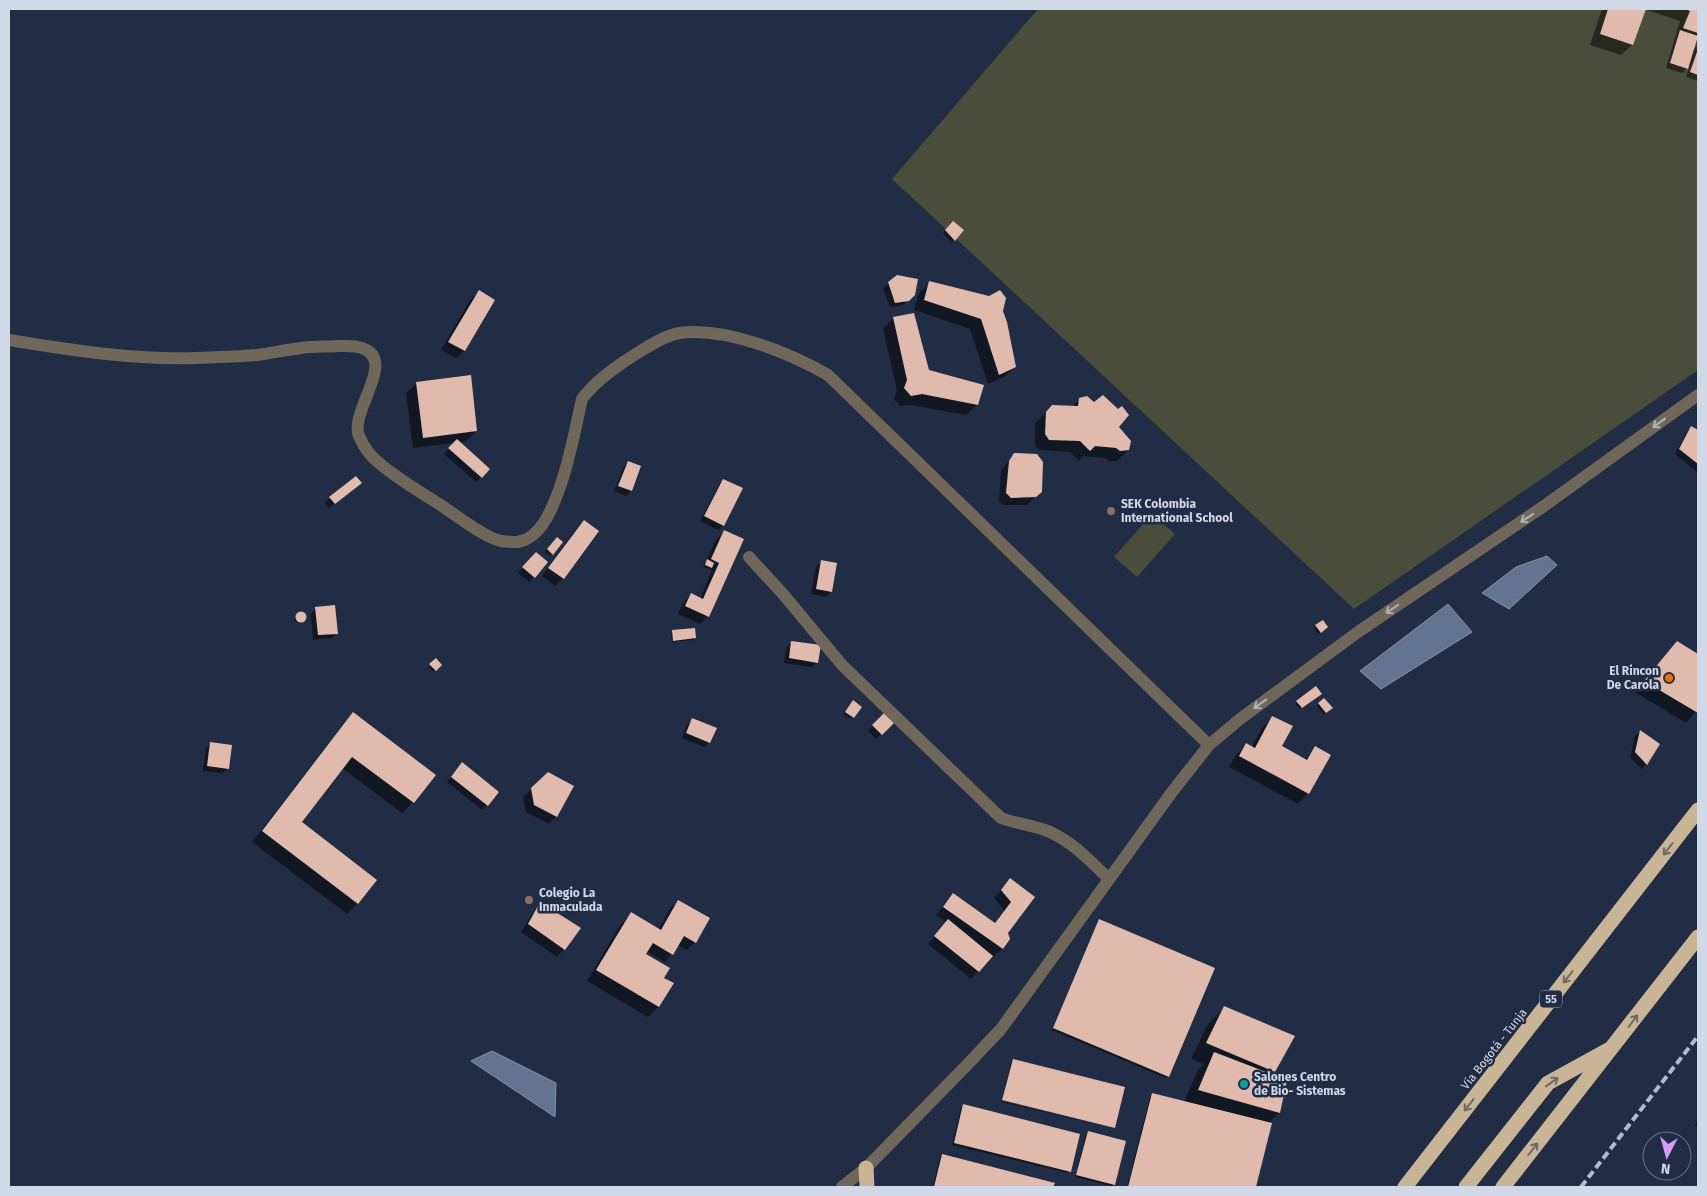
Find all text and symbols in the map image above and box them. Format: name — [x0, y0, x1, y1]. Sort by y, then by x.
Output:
one-way arrow — [1652, 418, 1666, 428]
place label: SEK Colombia International School — [1121, 497, 1233, 525]
marker: SEK Colombia International School — [1105, 505, 1117, 517]
one-way arrow — [1520, 513, 1534, 523]
one-way arrow — [1385, 604, 1399, 614]
place label: El Rincon De Carola — [1607, 664, 1659, 692]
marker: El Rincon De Carola — [1663, 672, 1675, 684]
one-way arrow — [1253, 699, 1267, 709]
one-way arrow — [1663, 842, 1674, 855]
place label: Colegio La Inmaculada — [539, 886, 603, 914]
marker: Colegio La Inmaculada — [523, 894, 535, 906]
one-way arrow — [1563, 970, 1574, 983]
road number: 55 — [1540, 991, 1562, 1008]
street label: Vía Bogotá - Tunja — [1458, 1006, 1530, 1092]
one-way arrow — [1628, 1014, 1638, 1028]
place label: Salones Centro de Bio- Sistemas — [1254, 1070, 1346, 1098]
one-way arrow — [1545, 1077, 1559, 1087]
marker: Salones Centro de Bio- Sistemas — [1238, 1078, 1250, 1090]
one-way arrow — [1463, 1098, 1474, 1111]
north arrow — [1642, 1131, 1692, 1181]
one-way arrow — [1528, 1143, 1539, 1156]
text: N — [1660, 1159, 1671, 1177]

